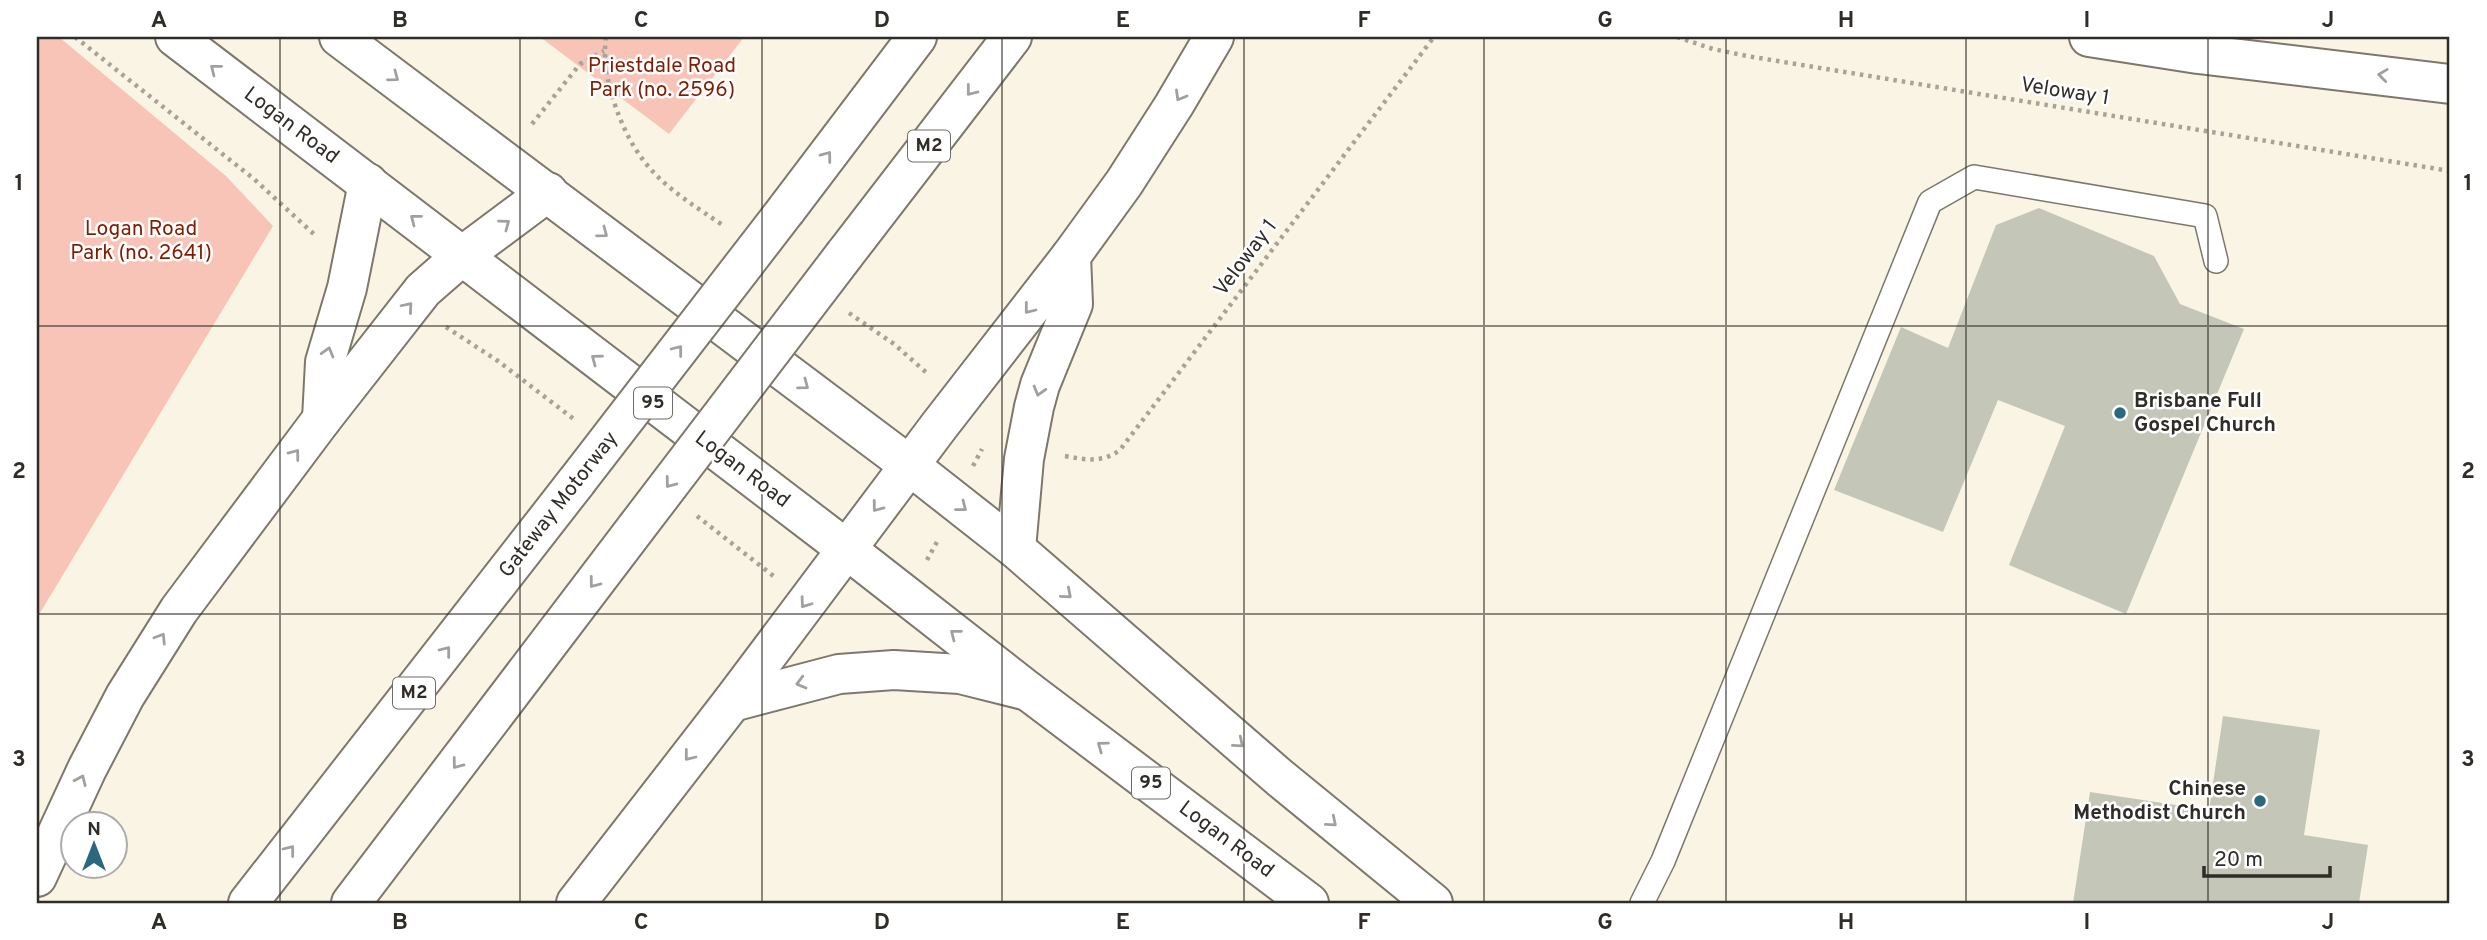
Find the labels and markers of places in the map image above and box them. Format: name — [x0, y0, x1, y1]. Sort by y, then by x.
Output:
place label: Brisbane Full Gospel Church — [2134, 388, 2276, 439]
marker: Brisbane Full Gospel Church — [2112, 405, 2128, 421]
place label: Chinese Methodist Church — [2073, 776, 2246, 827]
marker: Chinese Methodist Church — [2252, 793, 2268, 809]

